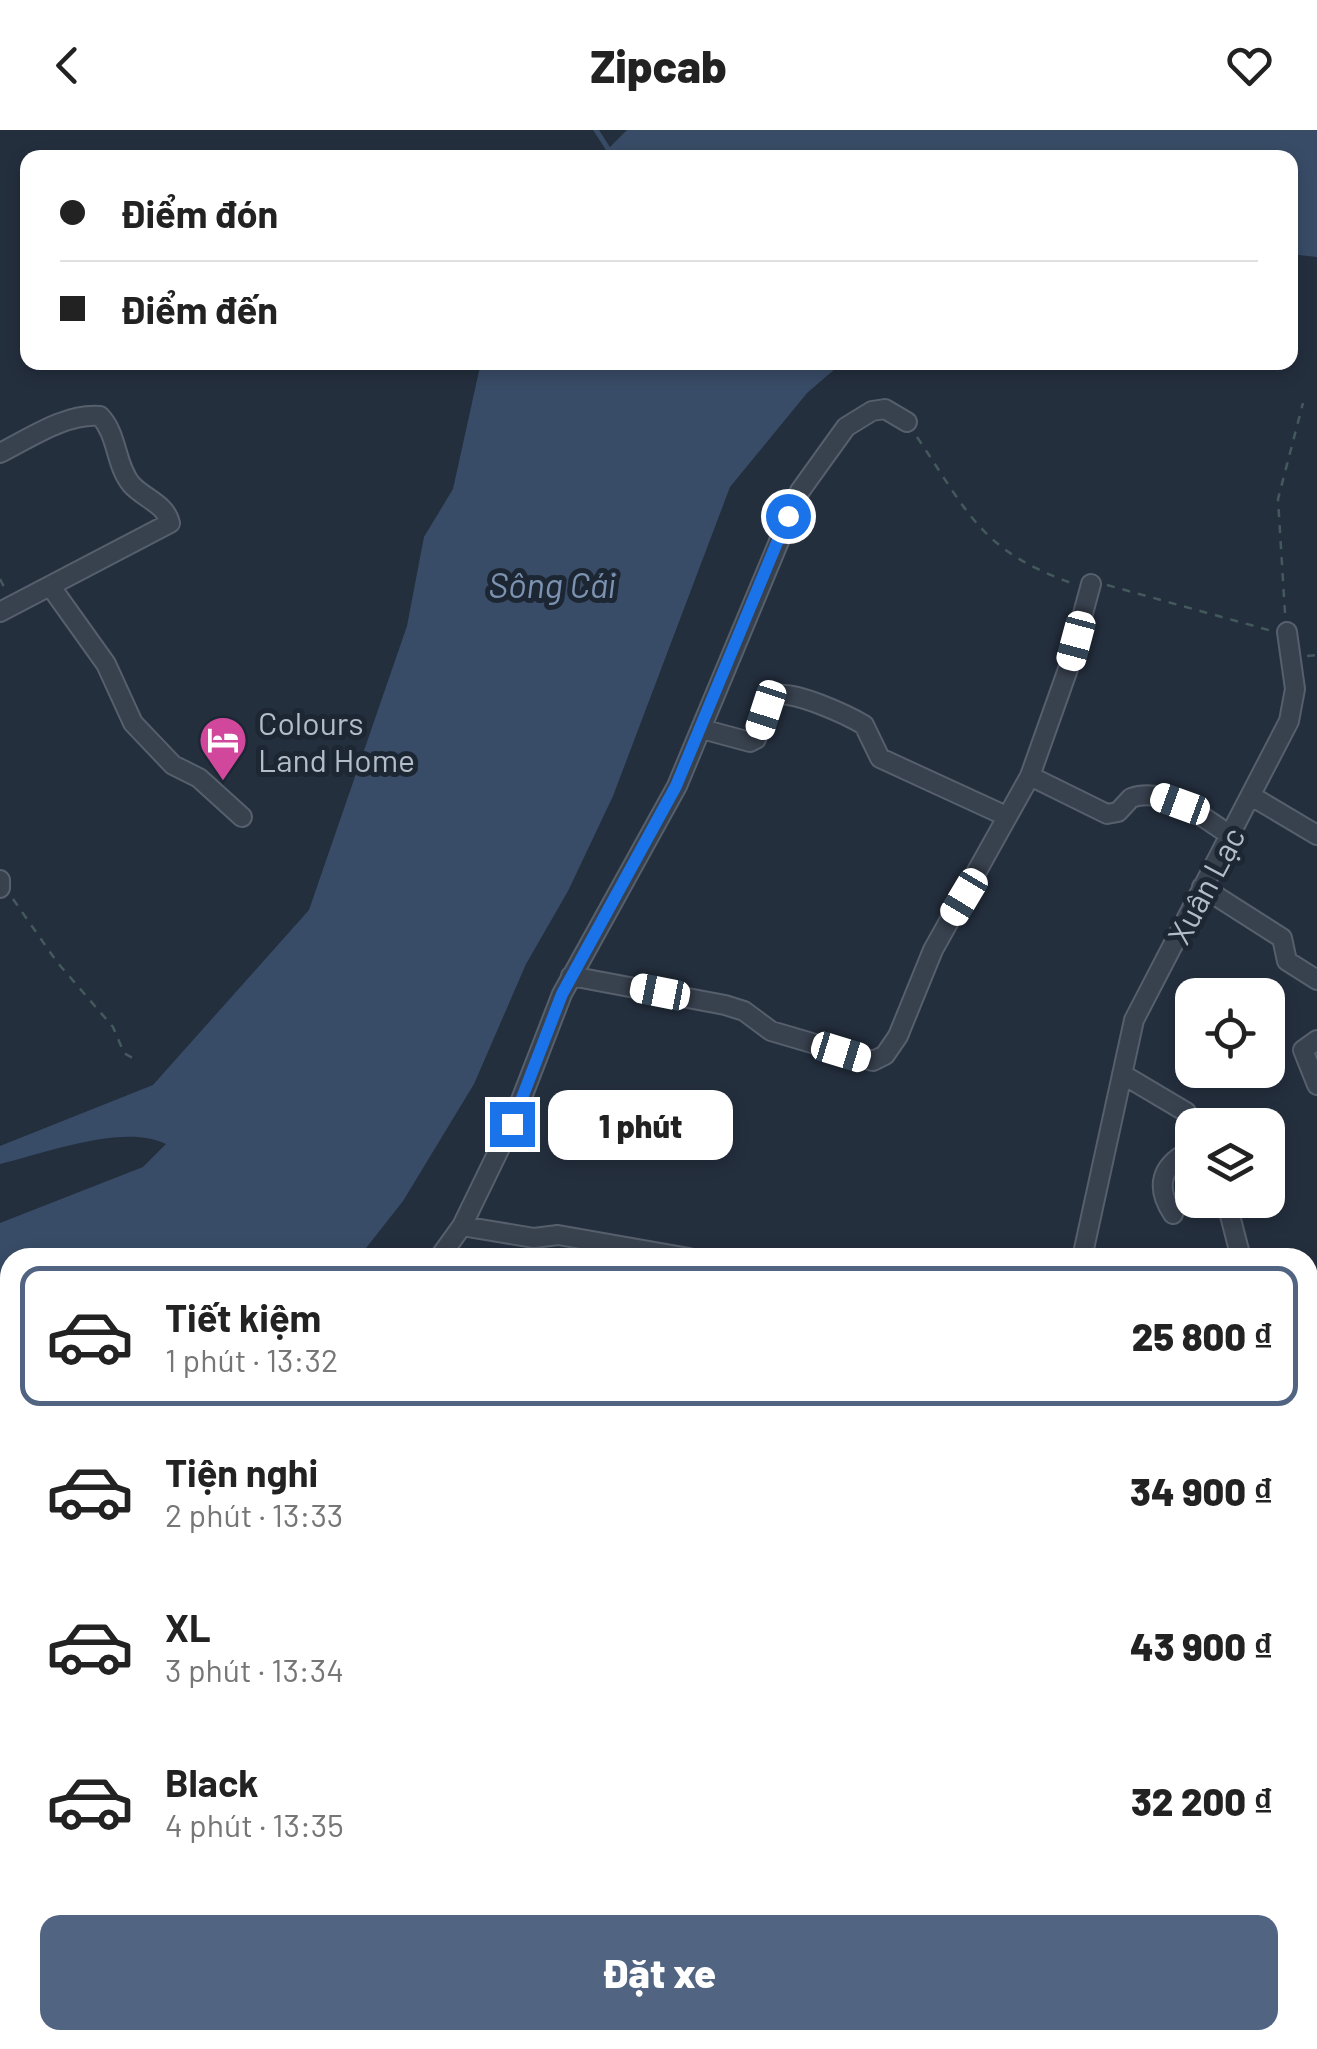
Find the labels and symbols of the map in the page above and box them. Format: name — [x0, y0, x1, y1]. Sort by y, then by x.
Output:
route start — [766, 494, 811, 539]
water label: Sông Cái — [488, 563, 616, 605]
car — [1054, 608, 1098, 674]
car — [742, 677, 790, 743]
place label: Colours Land Home — [258, 703, 415, 778]
hotel icon: Colours Land Home — [197, 714, 249, 782]
car — [1147, 780, 1213, 828]
street label: Xuân Lạc — [1158, 820, 1252, 950]
car — [936, 864, 992, 930]
car — [628, 972, 692, 1012]
car — [808, 1029, 874, 1075]
callout: 1 phút — [547, 1089, 732, 1159]
route end — [490, 1102, 535, 1147]

